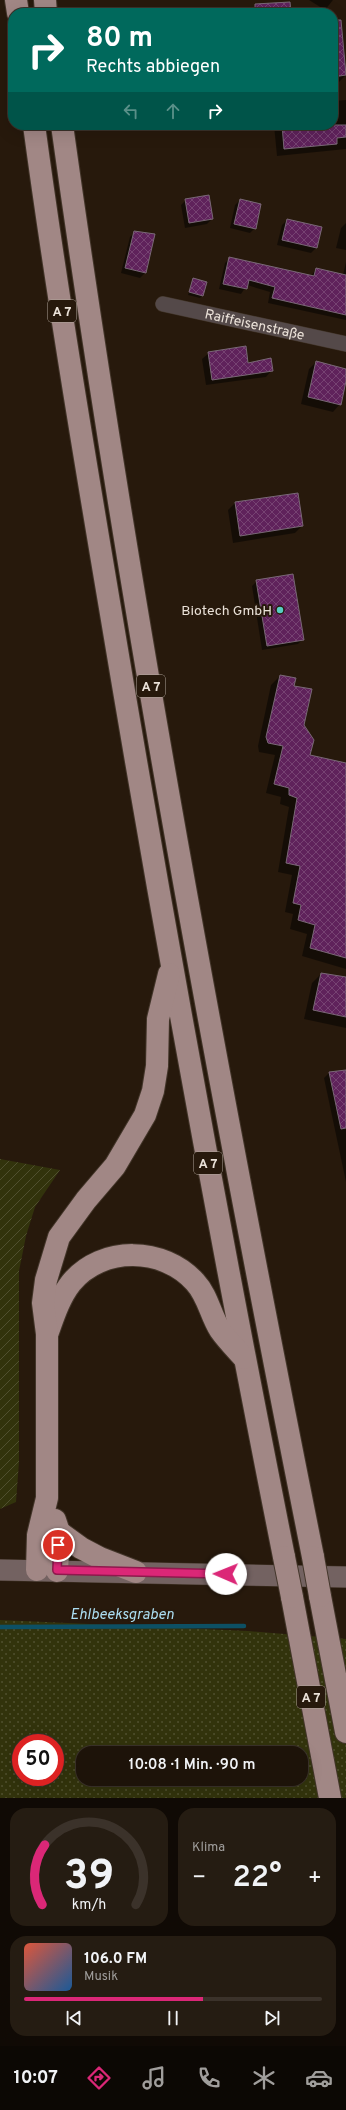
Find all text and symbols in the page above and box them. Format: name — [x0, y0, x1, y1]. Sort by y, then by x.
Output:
text: 80 m — [86, 21, 153, 57]
icon: right — [20, 24, 72, 76]
text: Rechts abbiegen — [86, 56, 220, 79]
icon: left — [120, 100, 142, 122]
icon: ahead — [162, 100, 184, 122]
icon: right — [204, 100, 226, 122]
road number: A 7 — [48, 300, 76, 322]
street label: Raiffeisenstraße — [203, 306, 306, 345]
place label: Biotech GmbH — [181, 603, 272, 620]
marker: Biotech GmbH — [275, 605, 285, 615]
road number: A 7 — [137, 675, 165, 697]
road number: A 7 — [194, 1152, 222, 1174]
pin — [41, 1528, 75, 1562]
icon: arrive — [47, 1534, 69, 1556]
position arrow — [205, 1553, 247, 1595]
water label: Ehlbeeksgraben — [70, 1606, 174, 1625]
road number: A 7 — [297, 1686, 325, 1708]
speed limit sign: 50 — [12, 1734, 64, 1786]
text: 10:08 · 1 Min. · 90 m — [129, 1756, 255, 1775]
text: Klima — [192, 1840, 225, 1856]
text: 39 — [64, 1851, 114, 1904]
text: 22° — [232, 1860, 282, 1897]
text: − — [192, 1865, 206, 1892]
text: + — [308, 1865, 322, 1892]
text: km/h — [72, 1896, 106, 1914]
text: 106.0 FM — [84, 1950, 147, 1969]
text: Musik — [84, 1969, 118, 1985]
icon: previous — [63, 2007, 85, 2029]
icon: pause — [162, 2007, 184, 2029]
icon: next — [261, 2007, 283, 2029]
icon: directions — [85, 2064, 113, 2092]
icon: music — [140, 2064, 168, 2092]
icon: phone — [195, 2064, 223, 2092]
icon: climate — [250, 2064, 278, 2092]
icon: car — [305, 2064, 333, 2092]
text: 10:07 — [13, 2067, 58, 2090]

